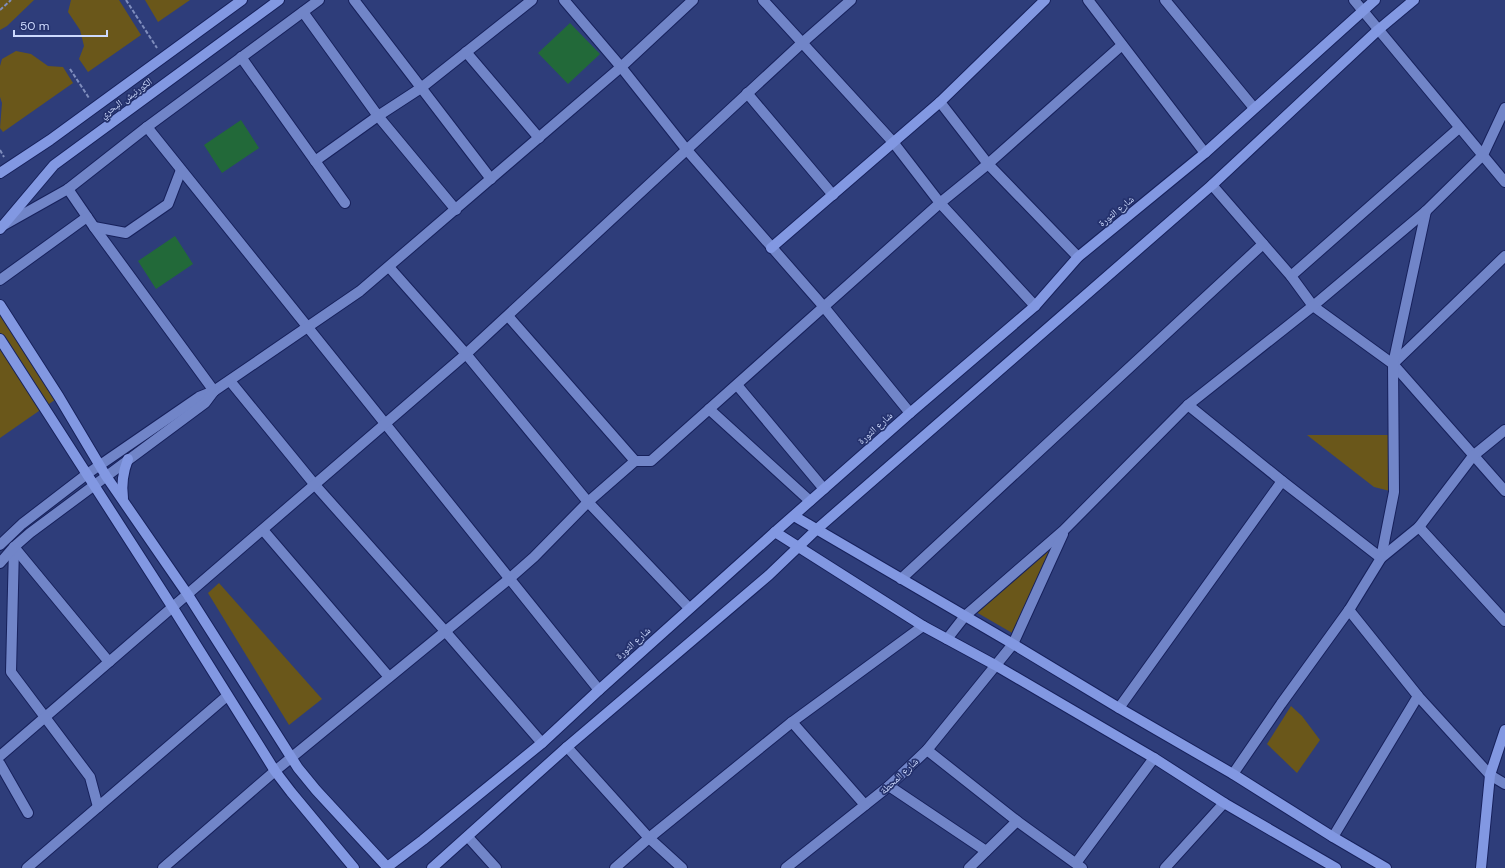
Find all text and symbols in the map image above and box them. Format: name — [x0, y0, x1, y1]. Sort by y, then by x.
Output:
scale bar — [14, 12, 107, 38]
text: 50 m — [20, 18, 49, 34]
street label: الكورنيش البحري — [97, 75, 155, 122]
street label: شارع الثورة — [1095, 192, 1137, 229]
street label: شارع الثورة — [855, 409, 895, 447]
street label: شارع الثورة — [613, 624, 653, 662]
street label: شارع المحطة — [877, 755, 921, 797]

